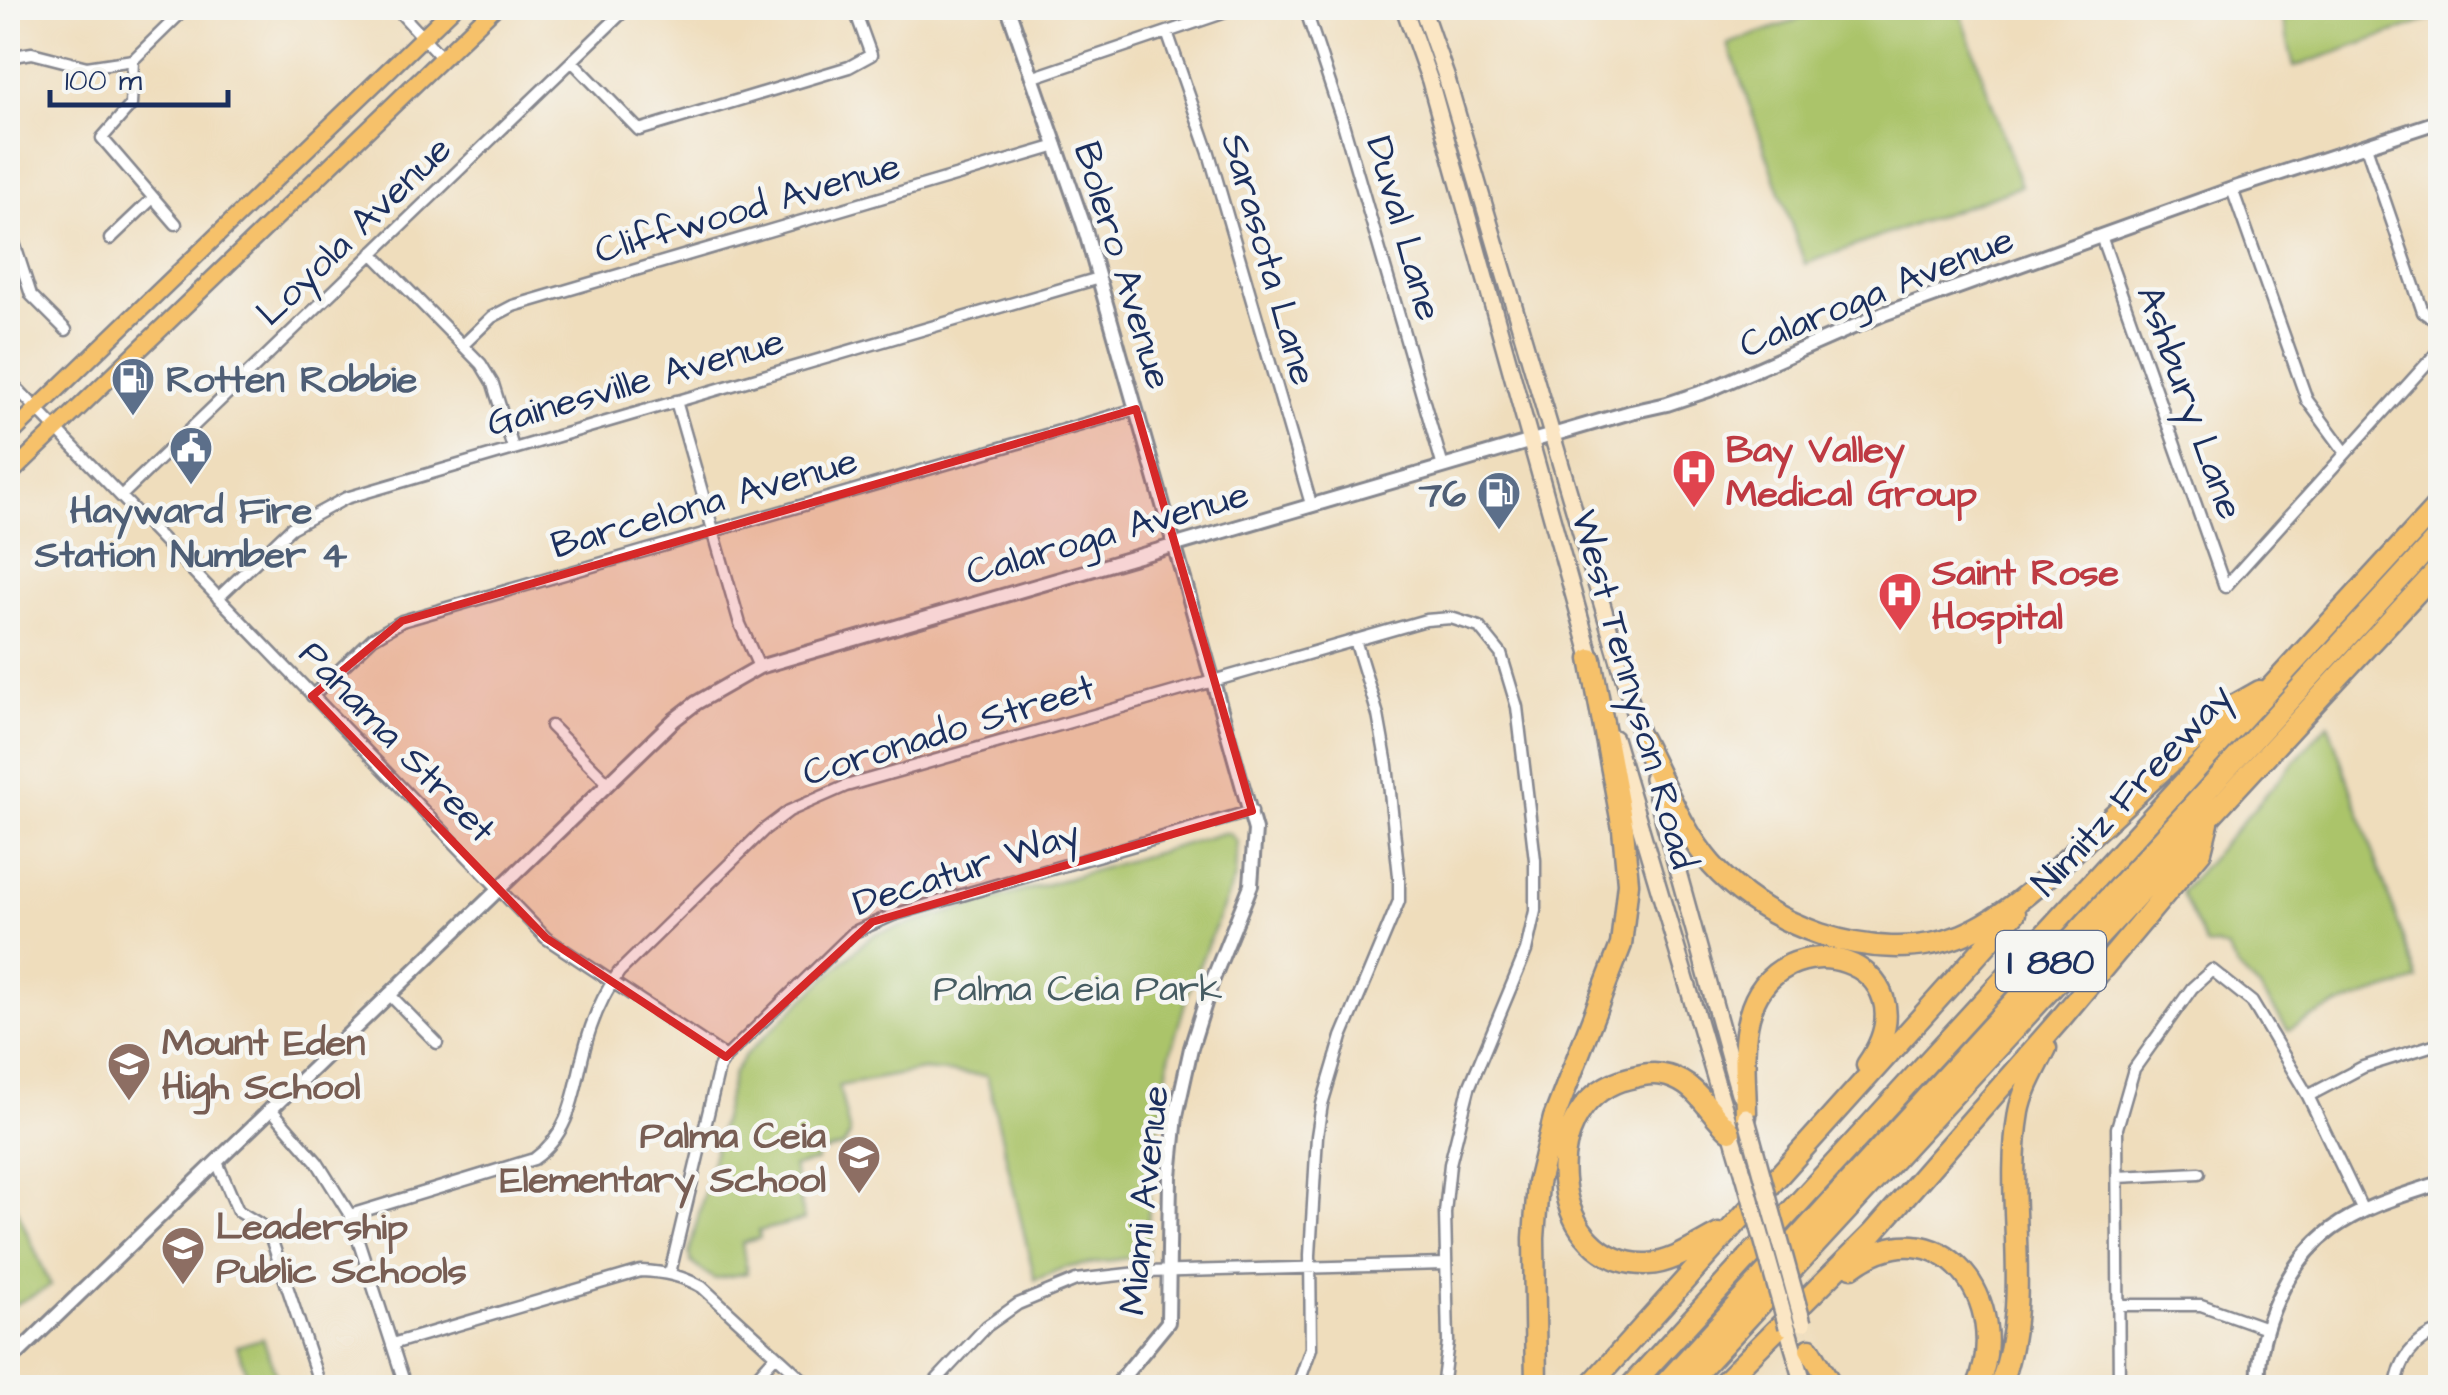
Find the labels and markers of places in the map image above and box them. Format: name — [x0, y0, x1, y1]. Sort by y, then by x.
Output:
place label: Rotten Robbie — [166, 355, 417, 407]
fuel station icon: Rotten Robbie — [110, 356, 156, 417]
public building icon: Hayward Fire Station Number 4 — [168, 425, 214, 486]
place label: Bay Valley Medical Group — [1726, 425, 1977, 522]
hospital icon: Bay Valley Medical Group — [1671, 448, 1717, 509]
place label: 76 — [1418, 469, 1466, 521]
fuel station icon: 76 — [1476, 470, 1522, 531]
place label: Hayward Fire Station Number 4 — [34, 486, 347, 582]
place label: Saint Rose Hospital — [1931, 548, 2119, 645]
hospital icon: Saint Rose Hospital — [1877, 571, 1923, 632]
place label: Mount Eden High School — [162, 1018, 365, 1115]
school or university icon: Mount Eden High School — [106, 1041, 152, 1102]
place label: Palma Ceia Elementary School — [500, 1111, 827, 1209]
school or university icon: Palma Ceia Elementary School — [836, 1134, 882, 1195]
place label: Leadership Public Schools — [216, 1202, 467, 1298]
school or university icon: Leadership Public Schools — [160, 1225, 206, 1286]

